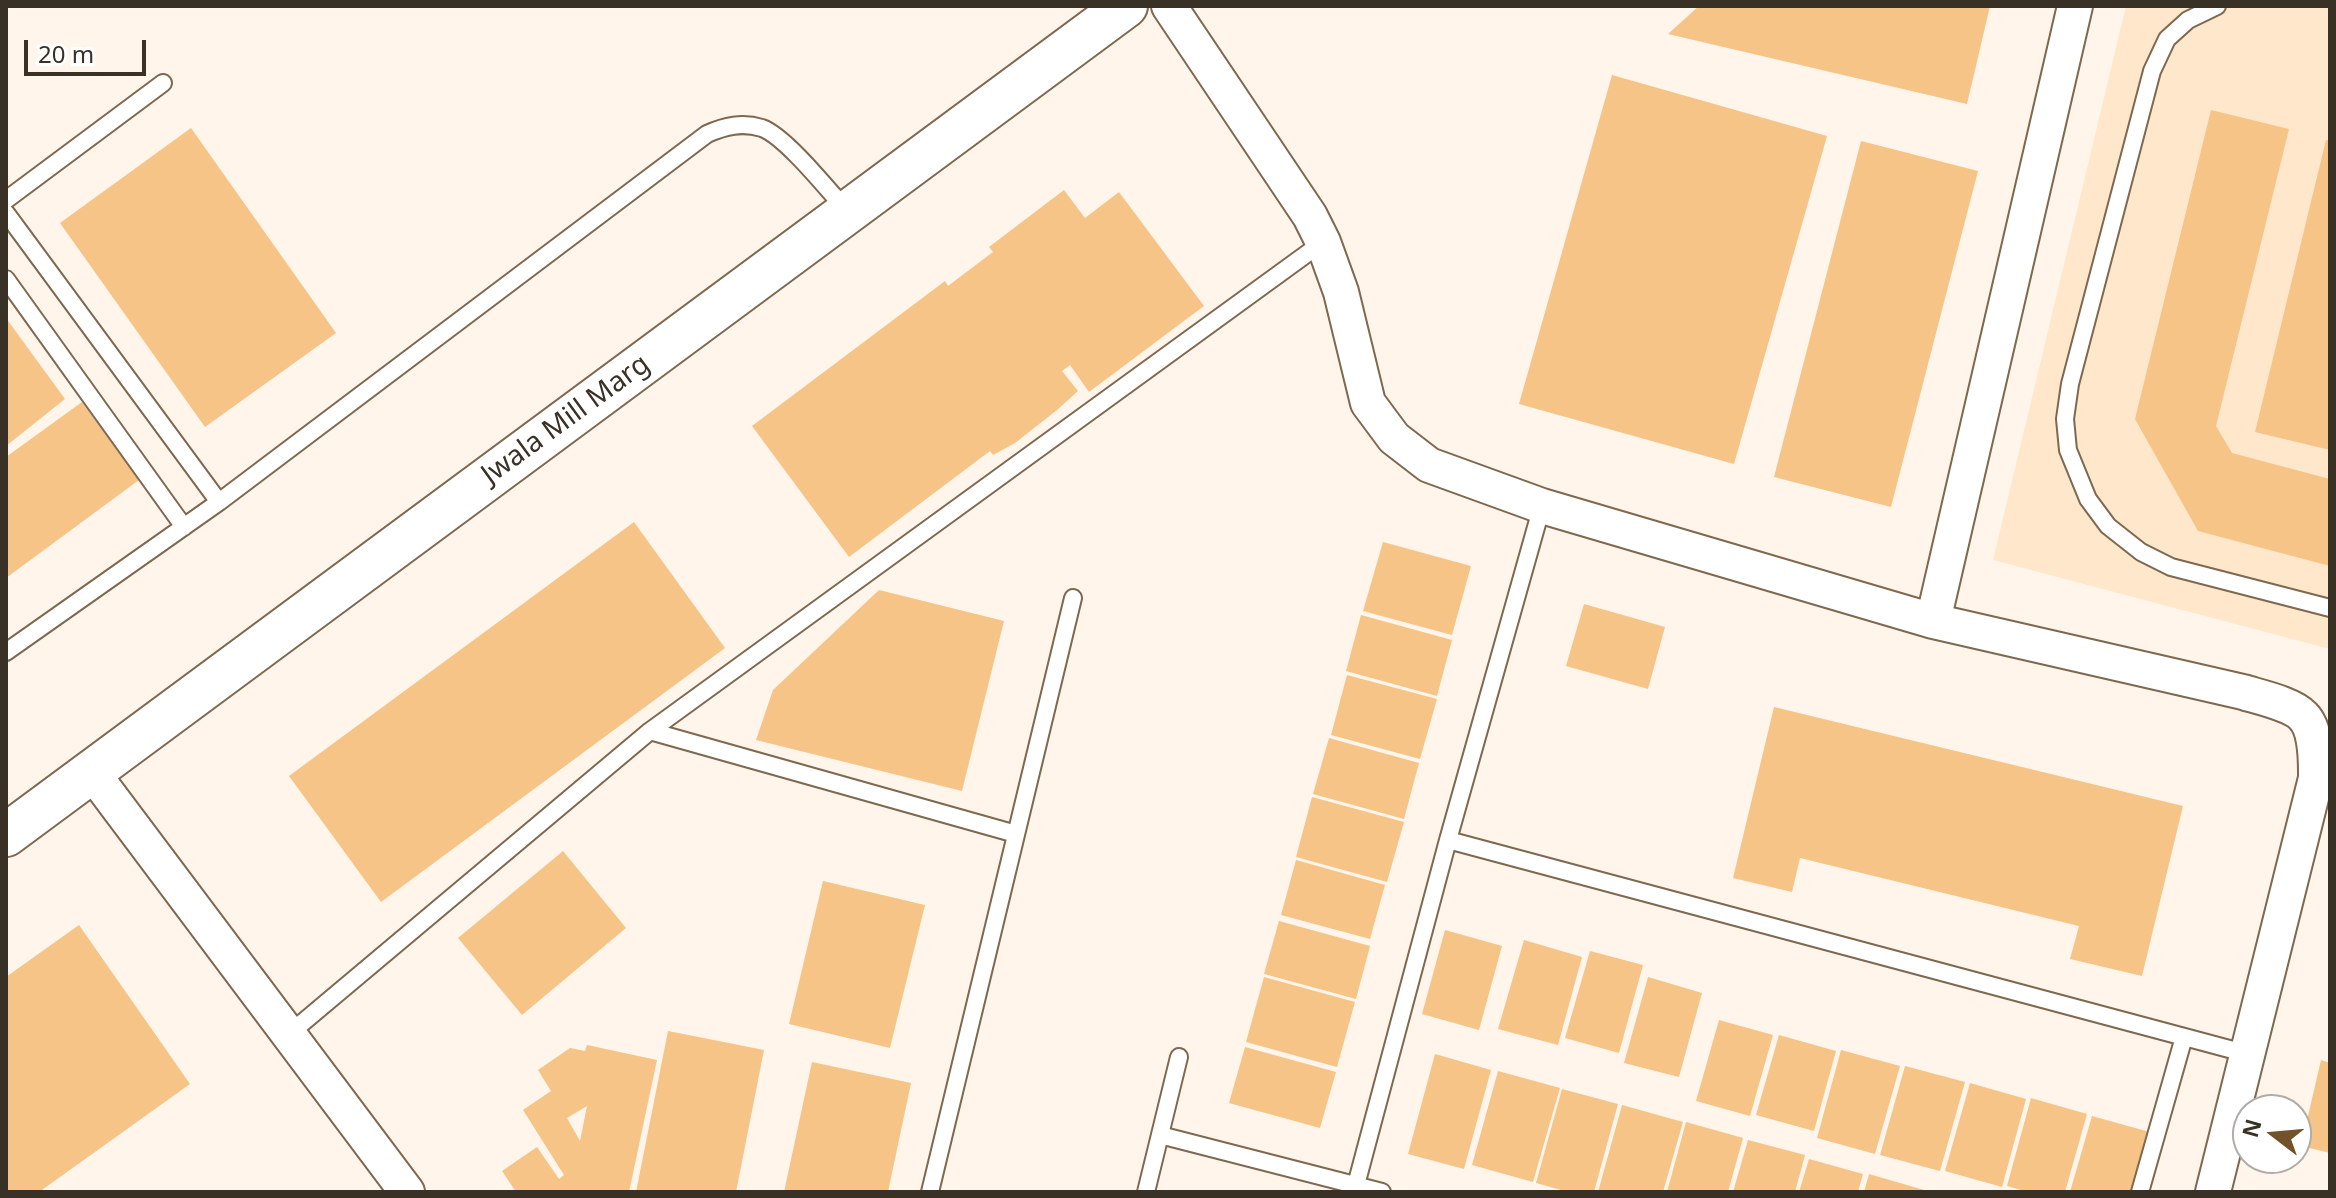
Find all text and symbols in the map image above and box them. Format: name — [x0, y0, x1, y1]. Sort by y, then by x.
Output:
scale bar — [28, 24, 150, 74]
text: 20 m — [38, 37, 94, 70]
street label: Jwala Mill Marg — [475, 348, 657, 492]
north arrow — [2232, 1094, 2312, 1174]
text: N — [2234, 1115, 2268, 1141]

